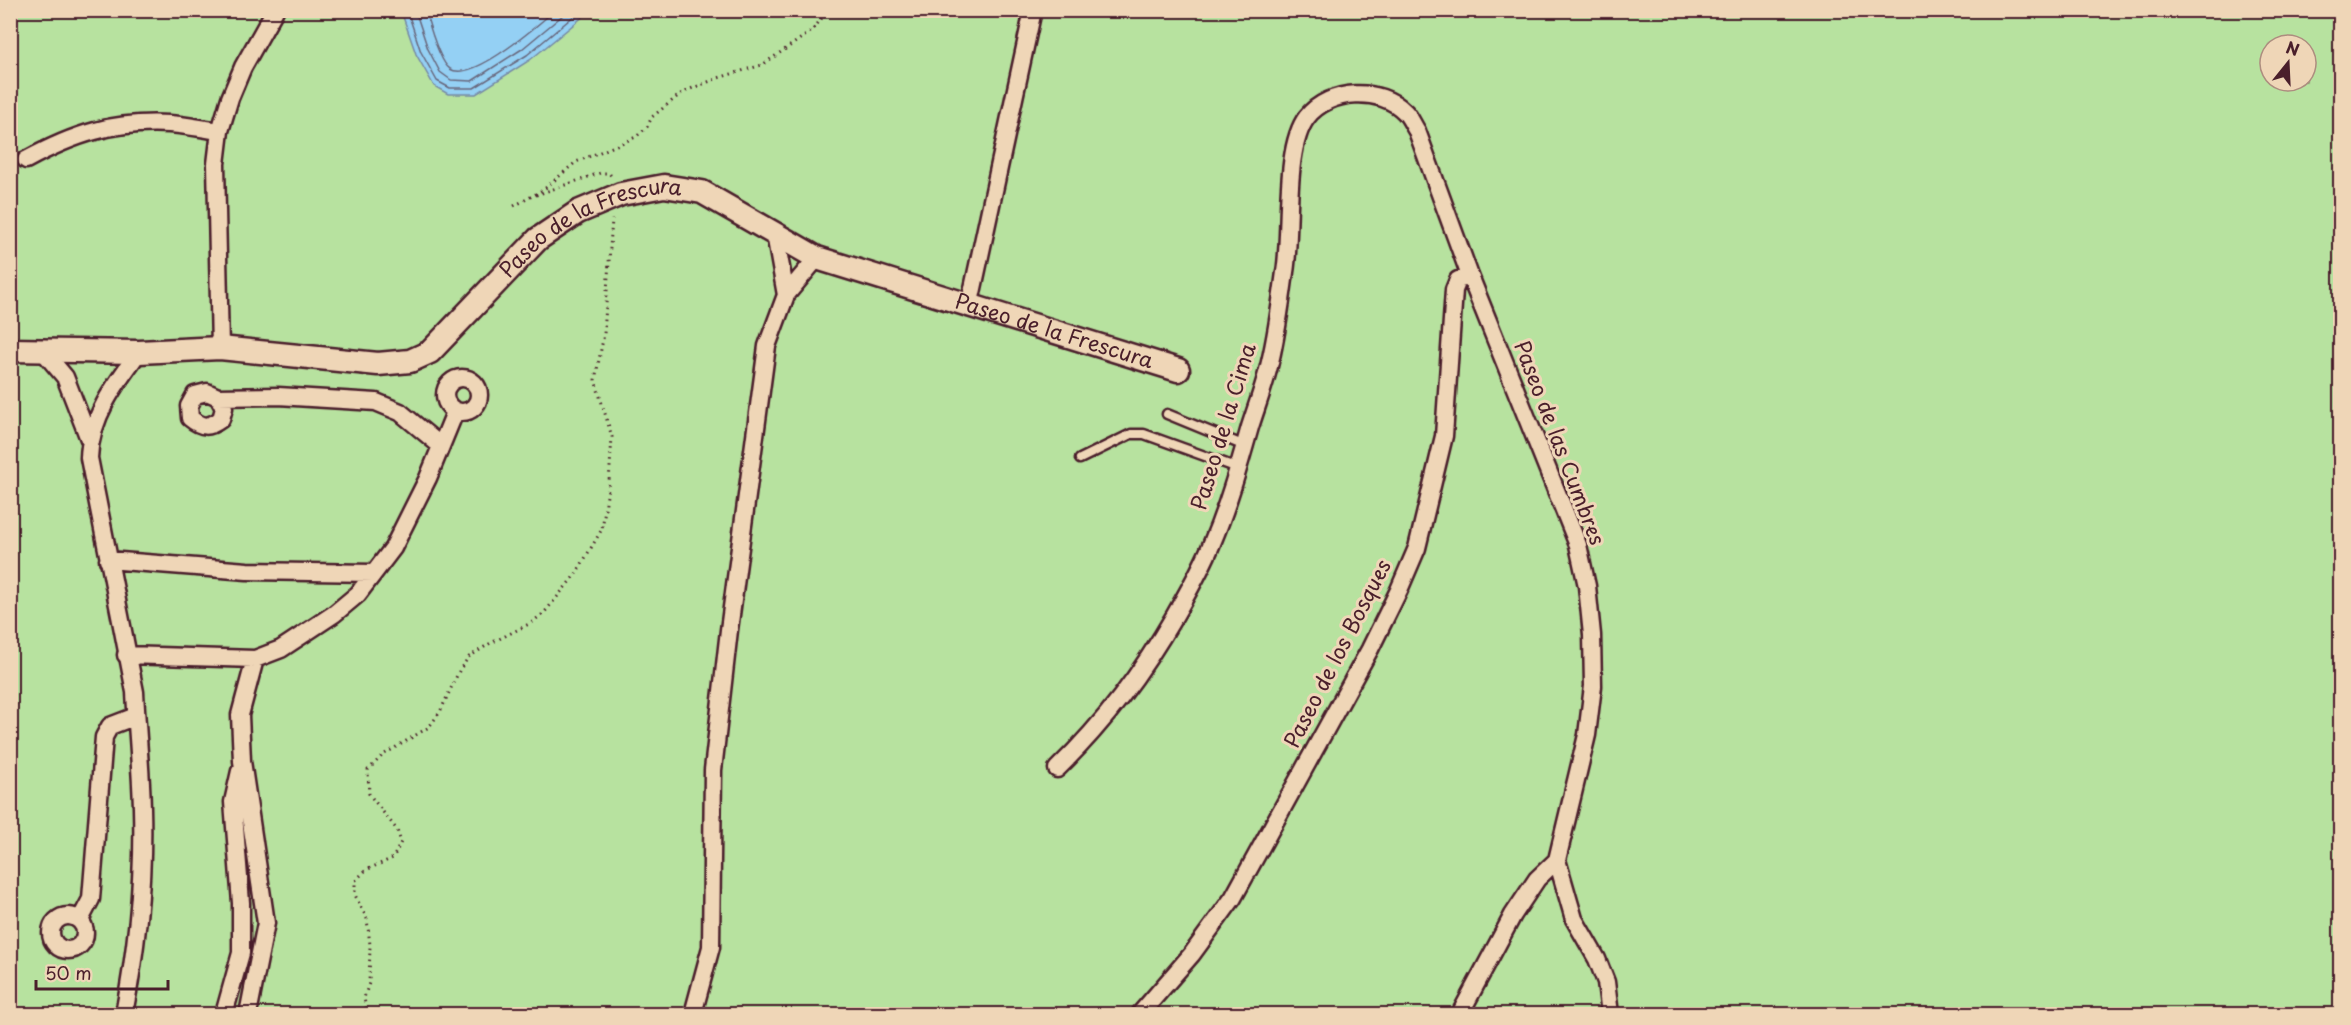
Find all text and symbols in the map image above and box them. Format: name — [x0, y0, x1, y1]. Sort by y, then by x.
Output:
north arrow — [2258, 33, 2318, 93]
text: N — [2283, 34, 2303, 61]
street label: Paseo de la Frescura — [491, 168, 685, 284]
street label: Paseo de la Frescura — [951, 284, 1158, 376]
street label: Paseo de las Cumbres — [1507, 335, 1615, 549]
street label: Paseo de la Cima — [1181, 338, 1263, 514]
street label: Paseo de los Bosques — [1275, 553, 1398, 753]
scale bar — [36, 953, 168, 991]
text: 50 m — [45, 959, 92, 986]

